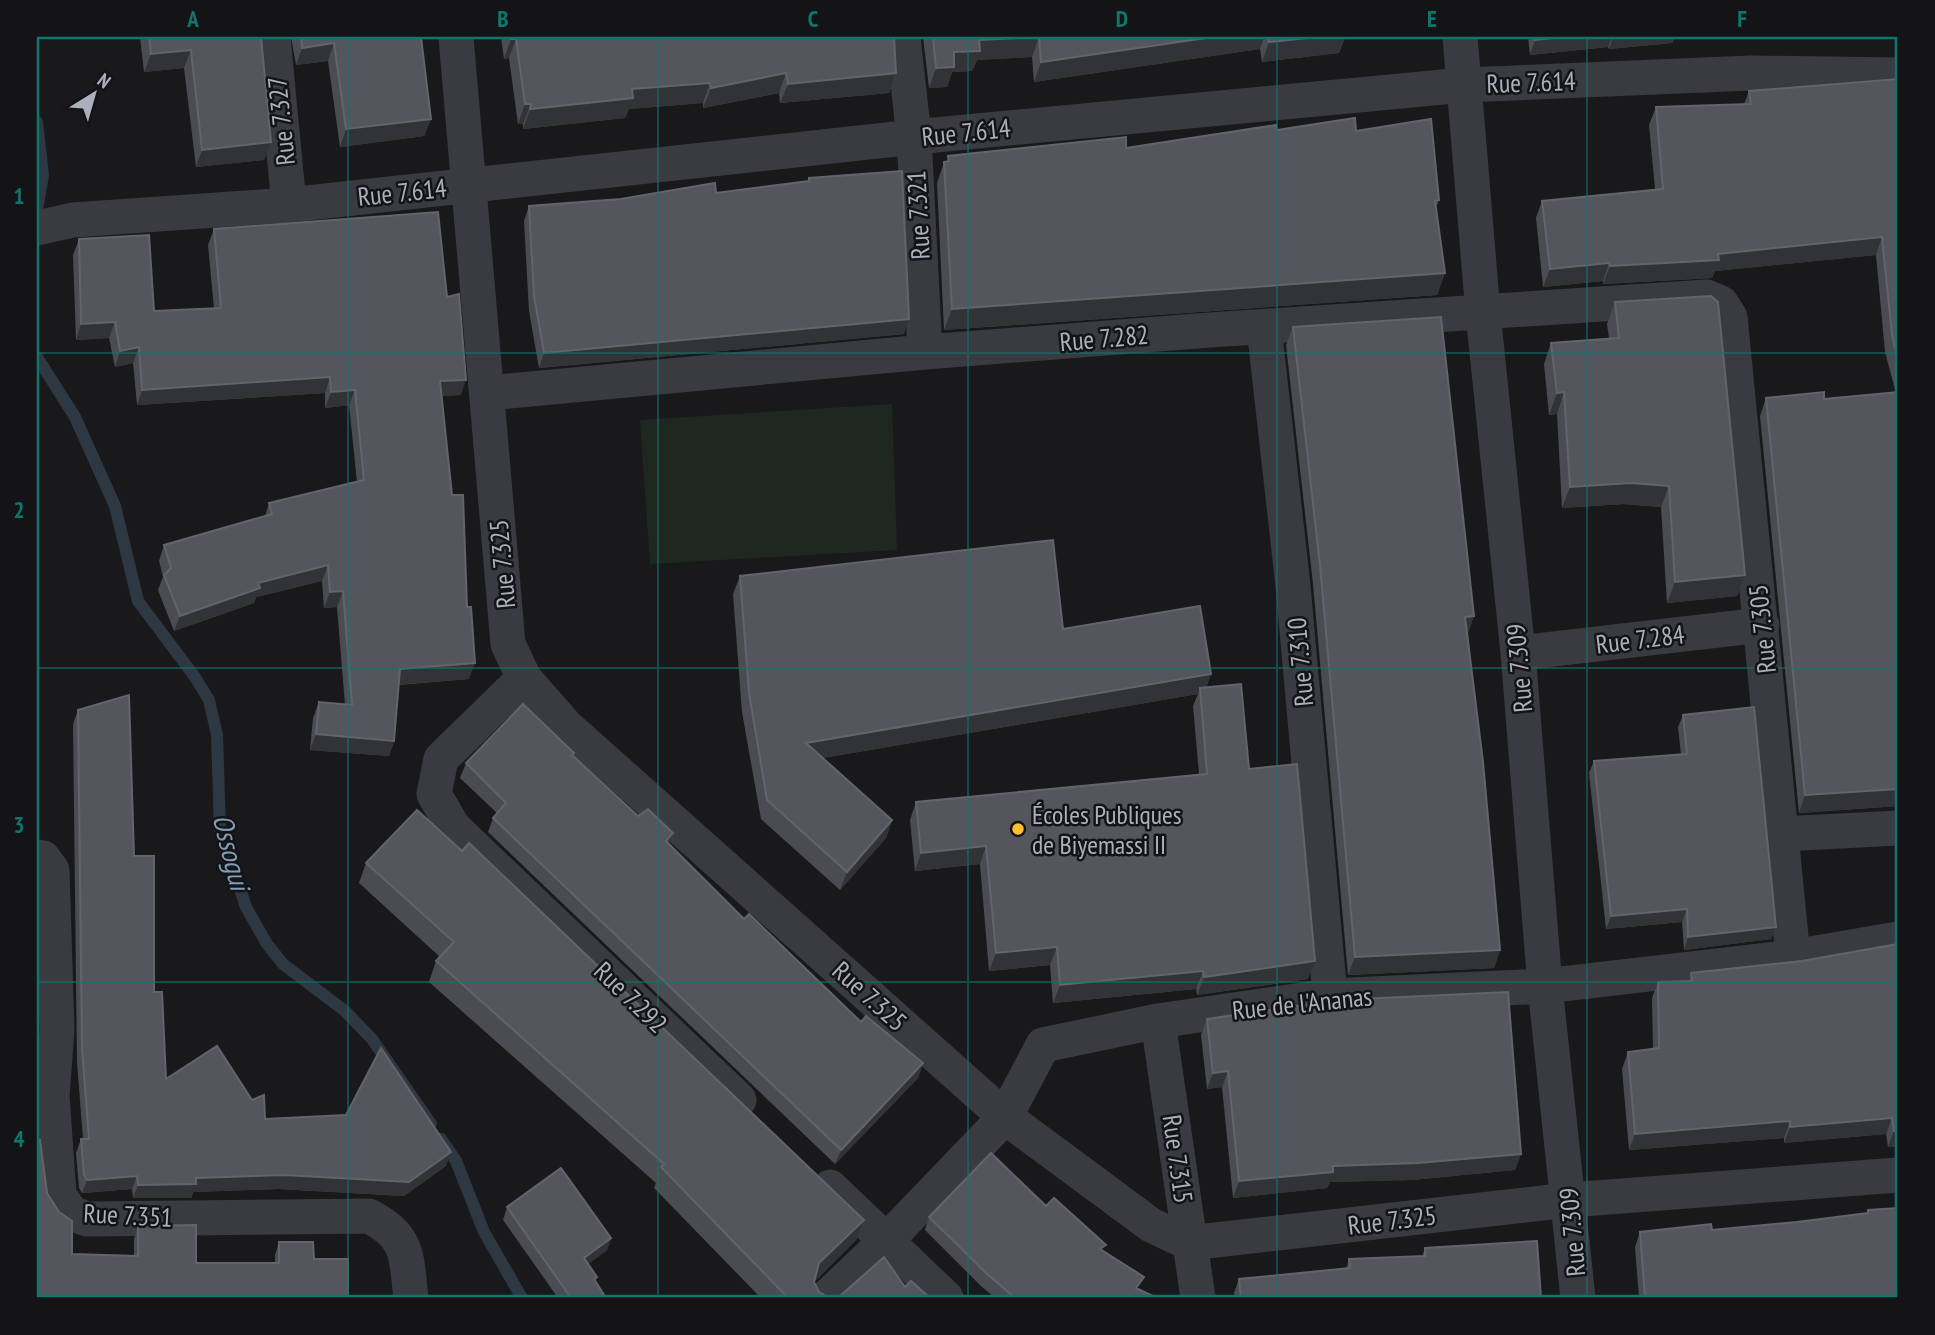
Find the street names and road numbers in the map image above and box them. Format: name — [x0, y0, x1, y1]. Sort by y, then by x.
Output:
street label: Rue 7.614 — [1486, 64, 1576, 100]
street label: Rue 7.327 — [260, 75, 302, 167]
street label: Rue 7.614 — [920, 111, 1012, 153]
street label: Rue 7.321 — [899, 170, 937, 260]
street label: Rue 7.614 — [356, 171, 448, 213]
street label: Rue 7.282 — [1058, 318, 1150, 358]
street label: Rue 7.325 — [482, 518, 522, 610]
street label: Rue 7.305 — [1741, 583, 1783, 675]
street label: Rue 7.310 — [1280, 616, 1320, 708]
street label: Rue 7.284 — [1594, 617, 1687, 661]
street label: Rue 7.309 — [1499, 622, 1539, 714]
street label: Rue 7.292 — [587, 954, 675, 1040]
street label: Rue 7.325 — [826, 954, 914, 1038]
street label: Rue de l'Ananas — [1230, 979, 1374, 1027]
street label: Rue 7.315 — [1155, 1113, 1201, 1205]
street label: Rue 7.309 — [1552, 1186, 1592, 1278]
street label: Rue 7.351 — [83, 1196, 173, 1234]
street label: Rue 7.325 — [1346, 1198, 1438, 1242]

